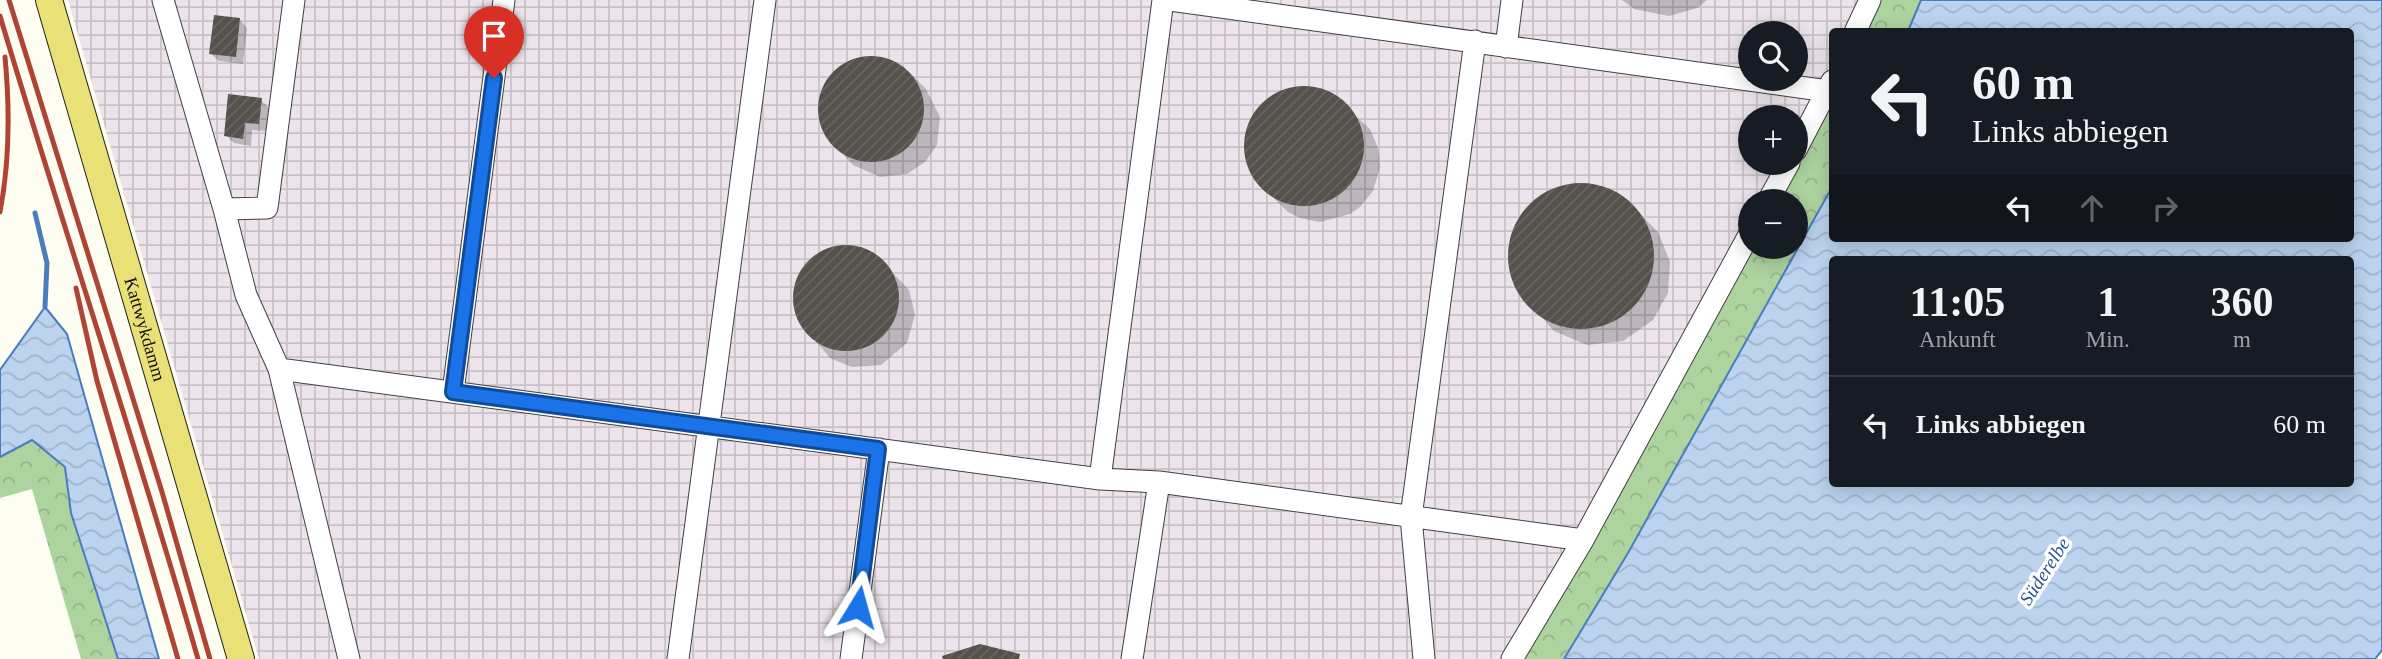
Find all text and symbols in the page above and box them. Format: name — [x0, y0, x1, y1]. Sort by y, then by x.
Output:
pin — [464, 6, 524, 78]
icon: arrive — [475, 17, 513, 55]
map controls — [1738, 21, 1808, 259]
button: search — [1738, 21, 1808, 91]
text: 60 m — [1972, 55, 2074, 110]
icon: left — [1857, 56, 1948, 147]
button: + — [1738, 105, 1808, 175]
text: Links abbiegen — [1972, 113, 2168, 149]
button: − — [1738, 189, 1808, 259]
icon: left — [2000, 189, 2038, 227]
icon: ahead — [2073, 189, 2111, 227]
icon: right — [2146, 189, 2184, 227]
street label: Kattwykdamm — [120, 275, 170, 383]
text: 11:05 — [1910, 279, 2005, 325]
text: 1 — [2097, 279, 2118, 325]
text: 360 — [2210, 279, 2273, 325]
text: Ankunft — [1919, 327, 1996, 352]
text: Min. — [2086, 327, 2130, 352]
text: m — [2233, 327, 2251, 352]
icon: left — [1857, 406, 1895, 444]
text: Links abbiegen — [1916, 410, 2086, 439]
text: 60 m — [2273, 410, 2326, 439]
water label: Süderelbe — [2015, 534, 2074, 609]
position arrow — [821, 570, 895, 644]

